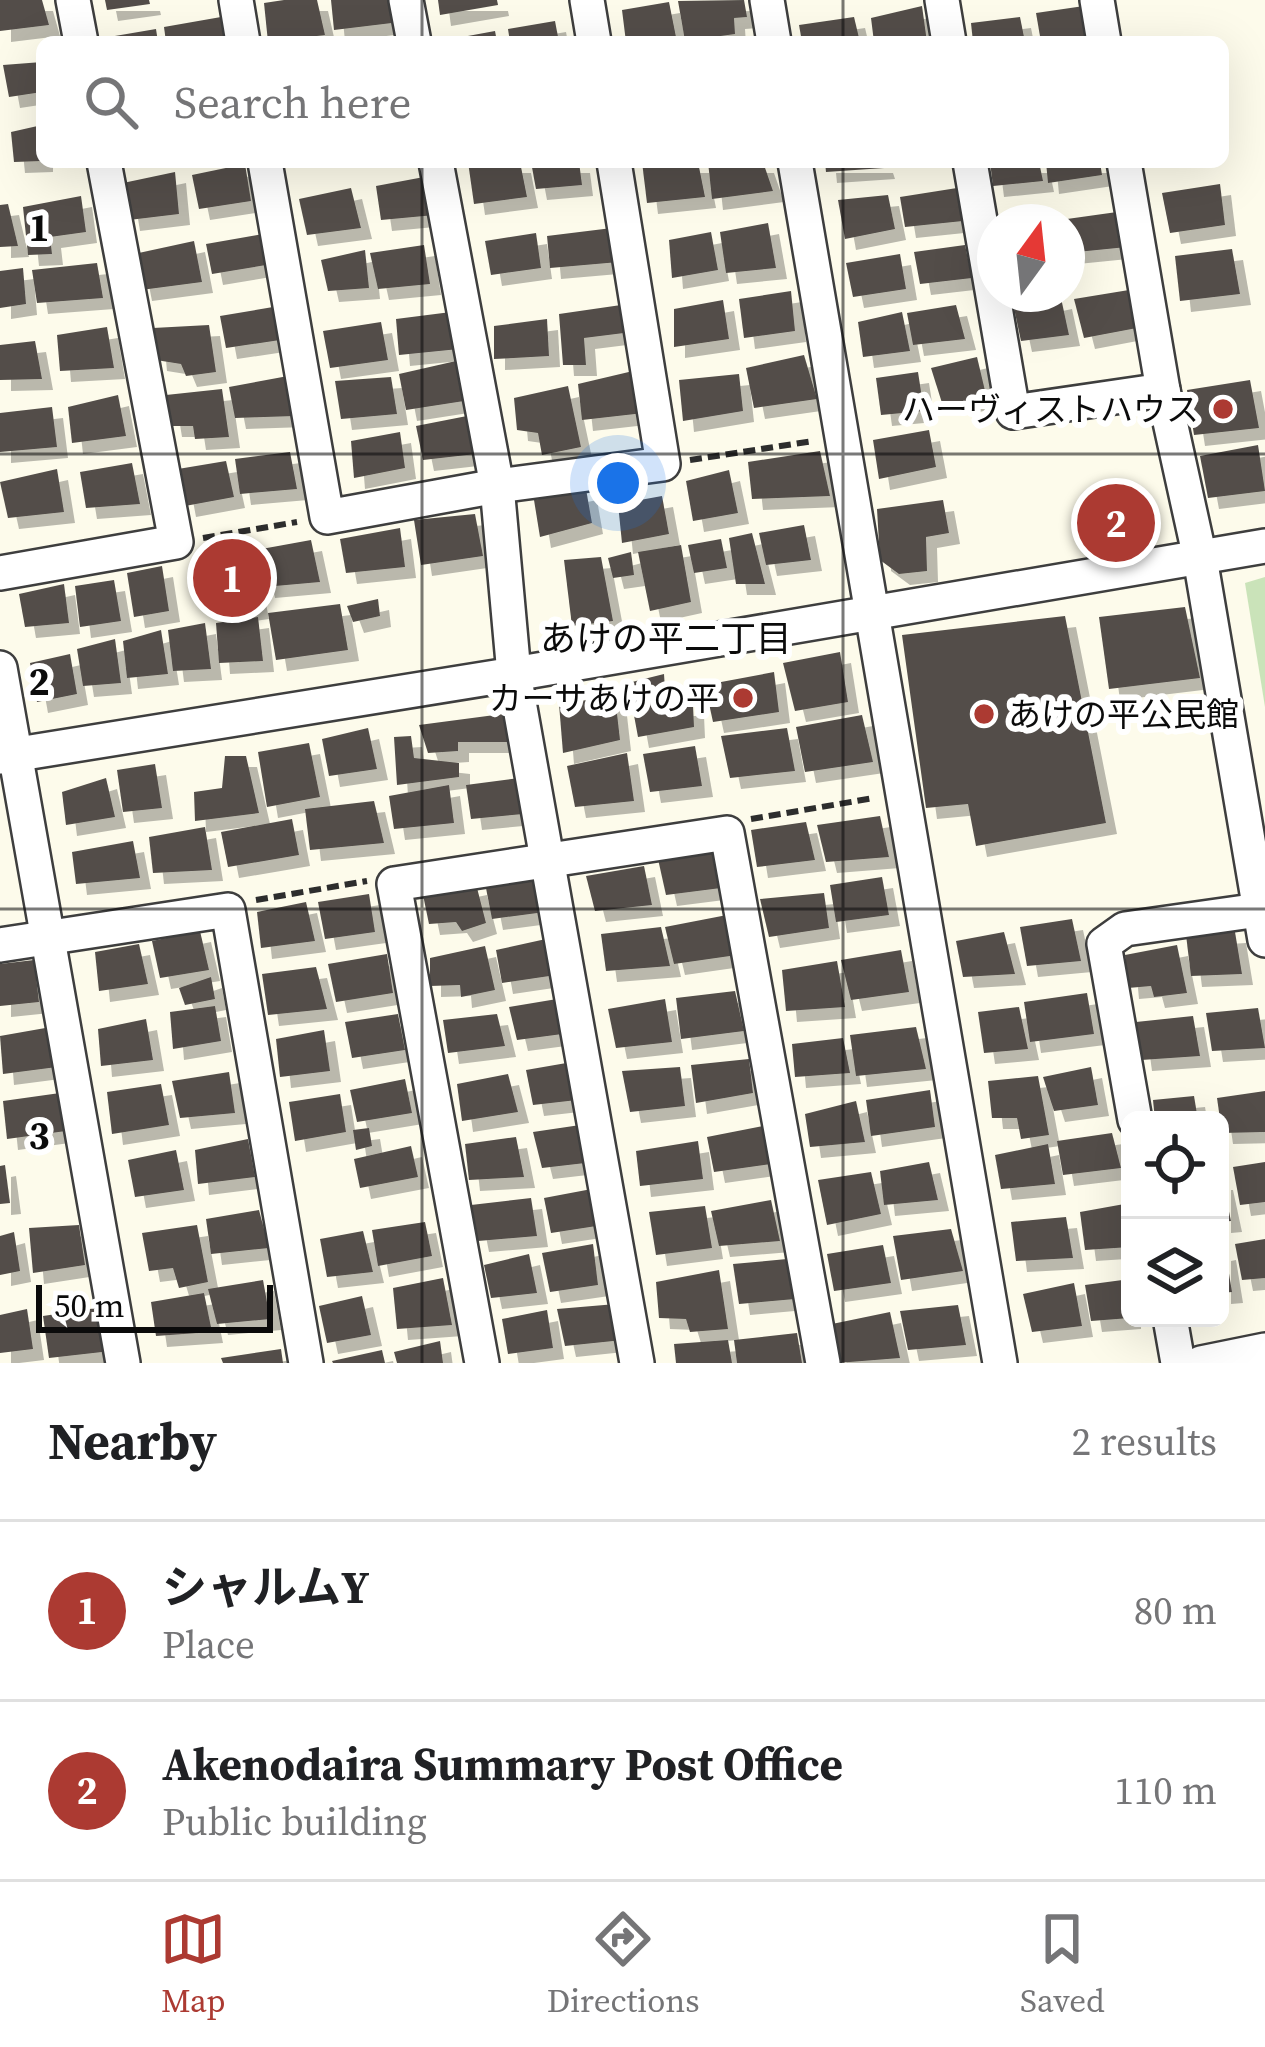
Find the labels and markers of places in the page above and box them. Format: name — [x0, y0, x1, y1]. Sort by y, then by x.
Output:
place label: ハーヴィストハウス — [902, 387, 1199, 432]
marker: ハーヴィストハウス — [1210, 396, 1236, 422]
pin: 2 — [1077, 478, 1155, 568]
pin: 1 — [193, 533, 271, 623]
place label: カーサあけの平 — [489, 676, 719, 721]
marker: カーサあけの平 — [730, 685, 756, 711]
place label: あけの平公民館 — [1008, 692, 1239, 737]
marker: あけの平公民館 — [971, 701, 997, 727]

